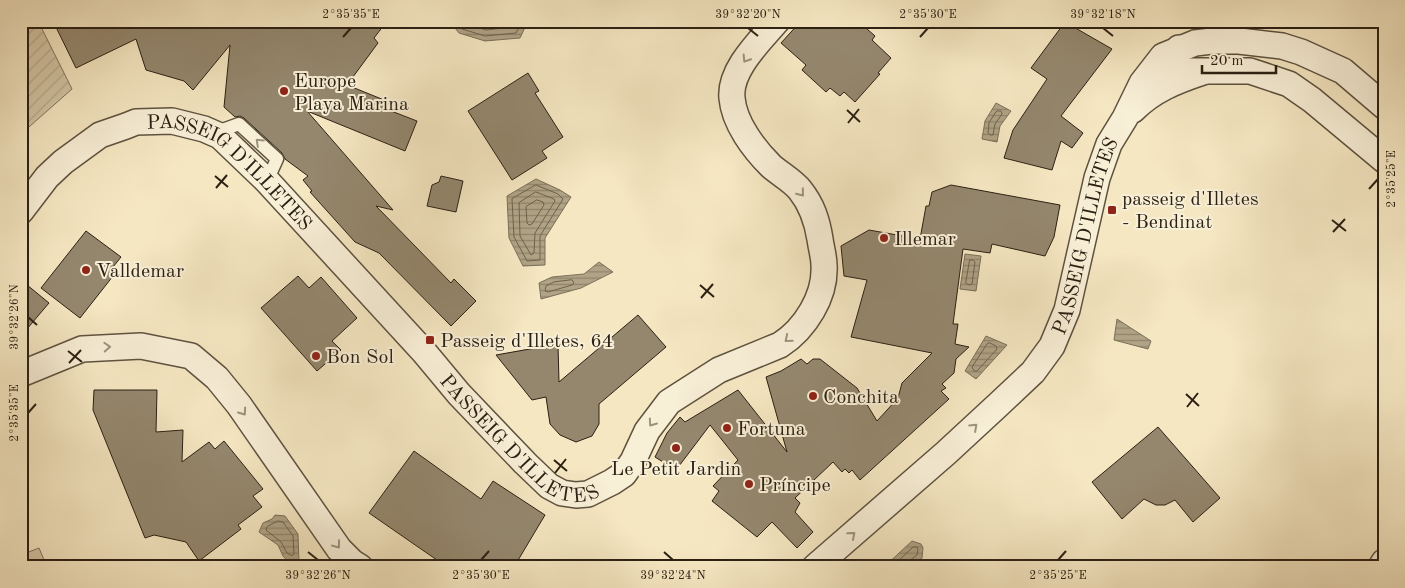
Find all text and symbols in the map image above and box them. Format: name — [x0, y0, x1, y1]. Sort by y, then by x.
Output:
text: 2°35'35"E — [322, 8, 380, 21]
text: 2°35'30"E — [899, 8, 957, 21]
text: 39°32'20"N — [715, 9, 781, 21]
text: 39°32'18"N — [1070, 9, 1136, 21]
scale bar — [1202, 42, 1276, 74]
one-way arrow — [743, 53, 752, 62]
text: 20 m — [1210, 54, 1244, 69]
place label: Europe Playa Marina — [294, 72, 409, 115]
marker: Europe Playa Marina — [278, 85, 290, 97]
street label: PASSEIG D'ILLETES — [146, 113, 315, 235]
street label: PASSEIG D'ILLETES — [1050, 134, 1123, 338]
one-way arrow — [255, 139, 264, 148]
text: 2°35'25"E — [1385, 150, 1398, 208]
one-way arrow — [795, 187, 804, 196]
place label: passeig d'Illetes - Bendinat — [1122, 190, 1259, 233]
marker: passeig d'Illetes - Bendinat — [1106, 204, 1118, 216]
place label: Illemar — [894, 230, 956, 250]
marker: Illemar — [878, 232, 890, 244]
place label: Valldemar — [96, 262, 184, 282]
marker: Valldemar — [80, 264, 92, 276]
text: 39°32'26"N — [9, 284, 21, 350]
place label: Passeig d'Illetes, 64 — [440, 332, 613, 352]
one-way arrow — [785, 333, 794, 341]
marker: Passeig d'Illetes, 64 — [424, 334, 436, 346]
one-way arrow — [103, 341, 111, 352]
place label: Bon Sol — [326, 348, 394, 368]
marker: Bon Sol — [310, 350, 322, 362]
street label: PASSEIG D'ILLETES — [435, 371, 603, 507]
text: 2°35'35"E — [8, 384, 21, 442]
place label: Conchita — [823, 388, 899, 408]
marker: Conchita — [807, 390, 819, 402]
one-way arrow — [237, 406, 246, 416]
one-way arrow — [649, 418, 658, 427]
place label: Fortuna — [737, 420, 806, 440]
marker: Fortuna — [721, 422, 733, 434]
one-way arrow — [968, 424, 977, 433]
marker: Le Petit Jardin — [670, 442, 682, 454]
place label: Le Petit Jardin — [611, 460, 741, 480]
place label: Príncipe — [759, 476, 831, 496]
marker: Príncipe — [743, 478, 755, 490]
one-way arrow — [846, 532, 855, 540]
one-way arrow — [331, 539, 340, 549]
text: 2°35'30"E — [452, 569, 510, 582]
text: 2°35'25"E — [1029, 569, 1087, 582]
text: 39°32'26"N — [285, 570, 351, 582]
text: 39°32'24"N — [640, 570, 706, 582]

